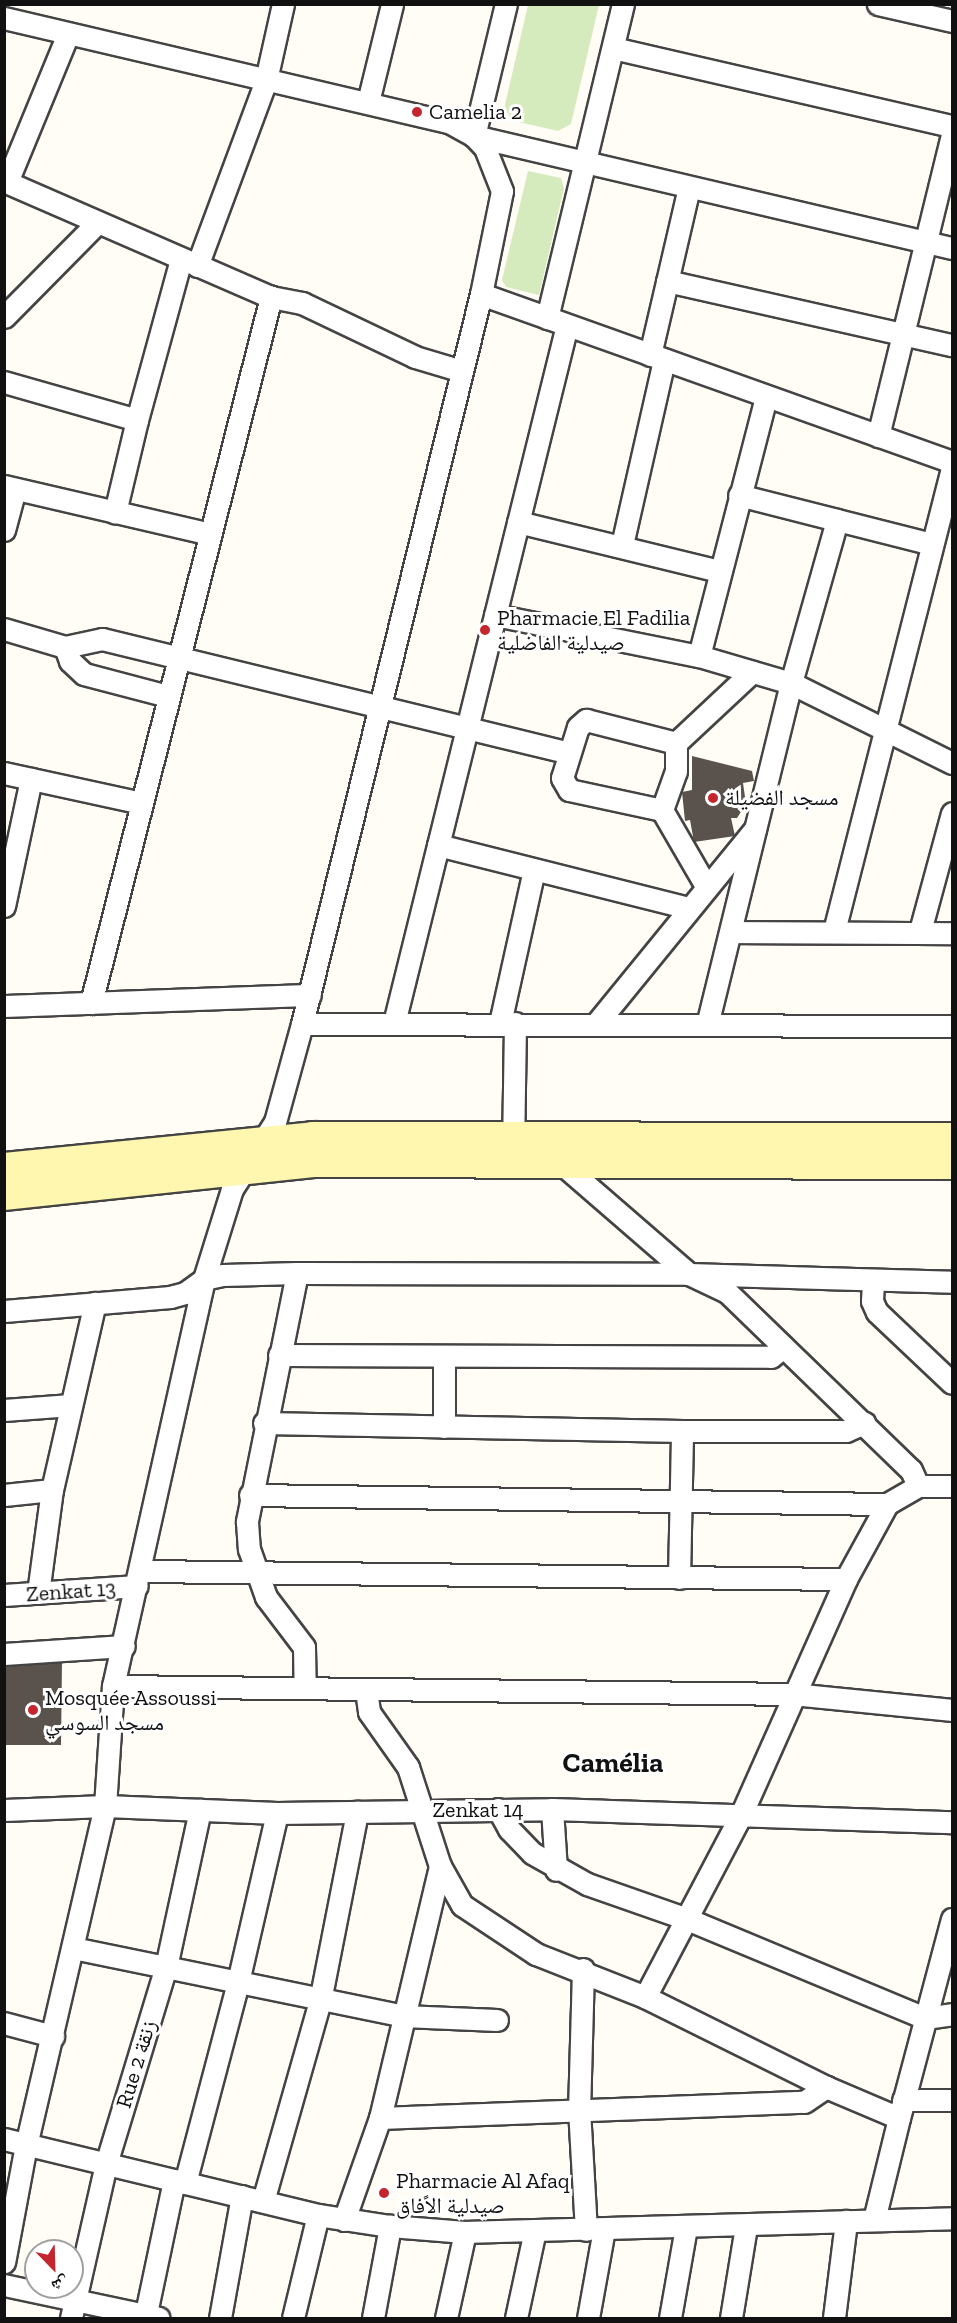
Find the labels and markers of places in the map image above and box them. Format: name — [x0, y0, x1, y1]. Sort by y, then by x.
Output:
place label: Camelia 2 — [429, 99, 522, 125]
marker: Camelia 2 — [410, 105, 424, 119]
place label: Pharmacie El Fadilia صيدلية الفاضلية — [497, 604, 690, 656]
marker: Pharmacie El Fadilia صيدلية الفاضلية — [478, 623, 492, 637]
place label: مسجد الفضيلة — [725, 785, 838, 811]
marker: مسجد الفضيلة — [706, 791, 720, 805]
place label: Mosquée Assoussi مسجد السوسي — [45, 1684, 217, 1736]
marker: Mosquée Assoussi مسجد السوسي — [26, 1703, 40, 1717]
place label: Pharmacie Al Afaq صيدلية الاًفاق — [396, 2167, 571, 2218]
marker: Pharmacie Al Afaq صيدلية الاًفاق — [377, 2186, 391, 2200]

